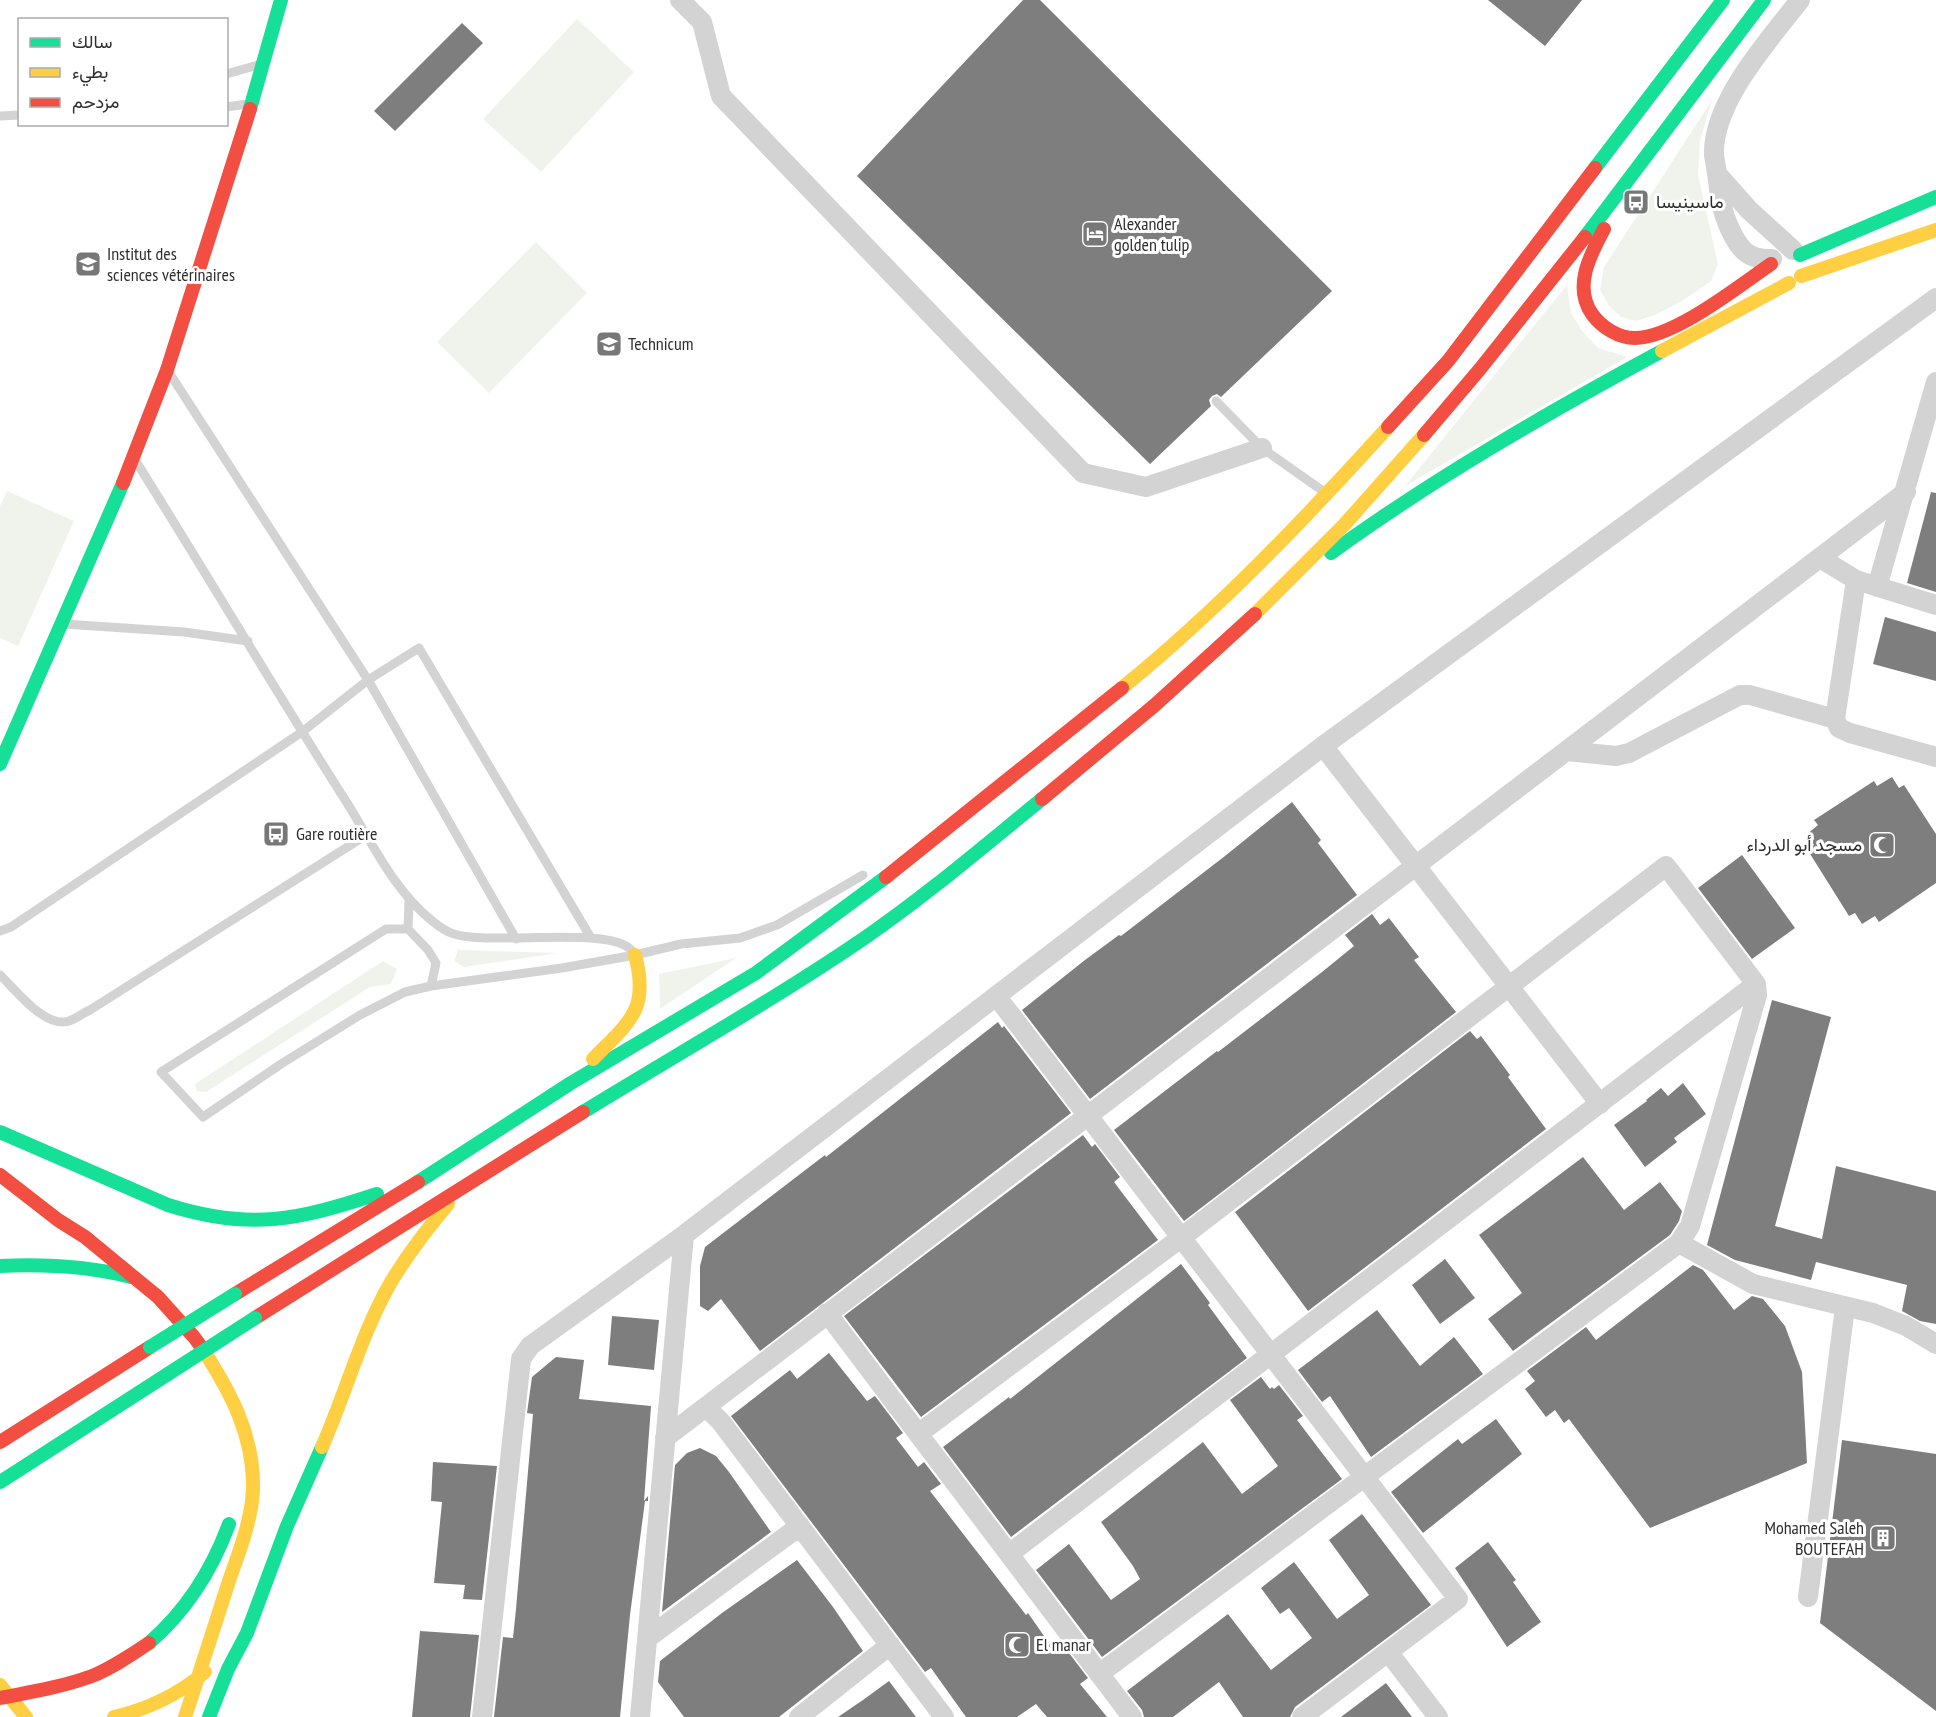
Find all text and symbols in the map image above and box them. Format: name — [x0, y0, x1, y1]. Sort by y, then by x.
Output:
legend — [18, 18, 228, 126]
text: سالك — [72, 30, 112, 53]
text: بطيء — [72, 60, 108, 87]
text: مزدحم — [72, 90, 119, 114]
bus stop icon: ماسينيسا — [1621, 187, 1651, 217]
place label: ماسينيسا — [1656, 190, 1724, 213]
place label: Alexander golden tulip — [1114, 212, 1190, 256]
hotel icon: Alexander golden tulip — [1080, 219, 1110, 249]
place label: Institut des sciences vétérinaires — [107, 242, 235, 286]
school or university icon: Institut des sciences vétérinaires — [73, 249, 103, 279]
school or university icon: Technicum — [594, 329, 624, 359]
place label: Technicum — [628, 332, 694, 355]
bus stop icon: Gare routière — [261, 819, 291, 849]
place label: Gare routière — [296, 822, 377, 845]
mosque icon: مسجد أبو الدرداء — [1867, 830, 1897, 860]
place label: مسجد أبو الدرداء — [1746, 833, 1862, 856]
place label: Mohamed Saleh BOUTEFAH — [1764, 1516, 1864, 1560]
building icon: Mohamed Saleh BOUTEFAH — [1868, 1523, 1898, 1553]
mosque icon: El manar — [1002, 1630, 1032, 1660]
place label: El manar — [1036, 1633, 1091, 1656]

